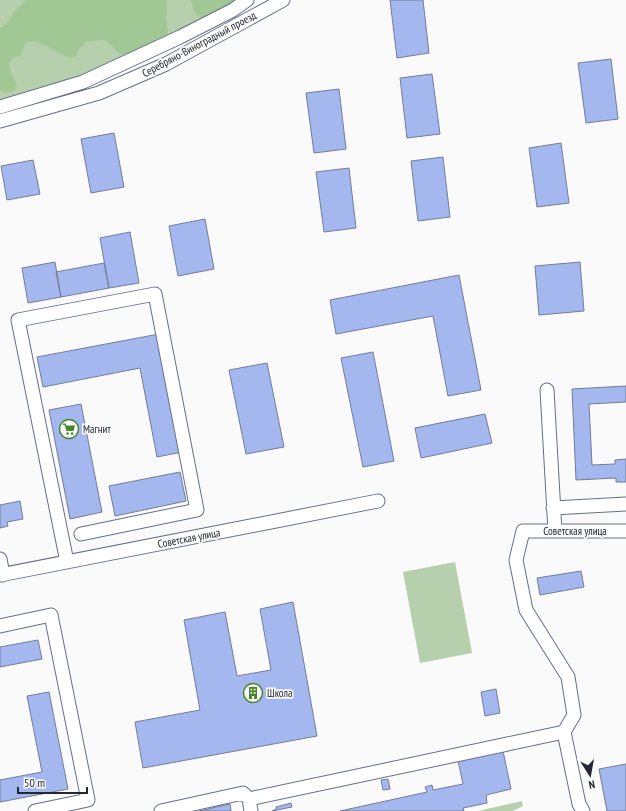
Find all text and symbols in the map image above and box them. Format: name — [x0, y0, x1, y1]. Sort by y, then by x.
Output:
street label: Серебряно-Виноградный проезд — [140, 8, 259, 80]
supermarket icon: Магнит — [58, 418, 80, 440]
place label: Магнит — [83, 422, 111, 436]
street label: Советская улица — [543, 524, 607, 538]
street label: Советская улица — [156, 525, 222, 551]
building icon: Школа — [242, 682, 264, 704]
place label: Школа — [267, 686, 293, 700]
north arrow — [570, 755, 610, 795]
scale bar — [18, 769, 87, 795]
text: 50 m — [24, 775, 45, 790]
text: N — [588, 777, 596, 792]

